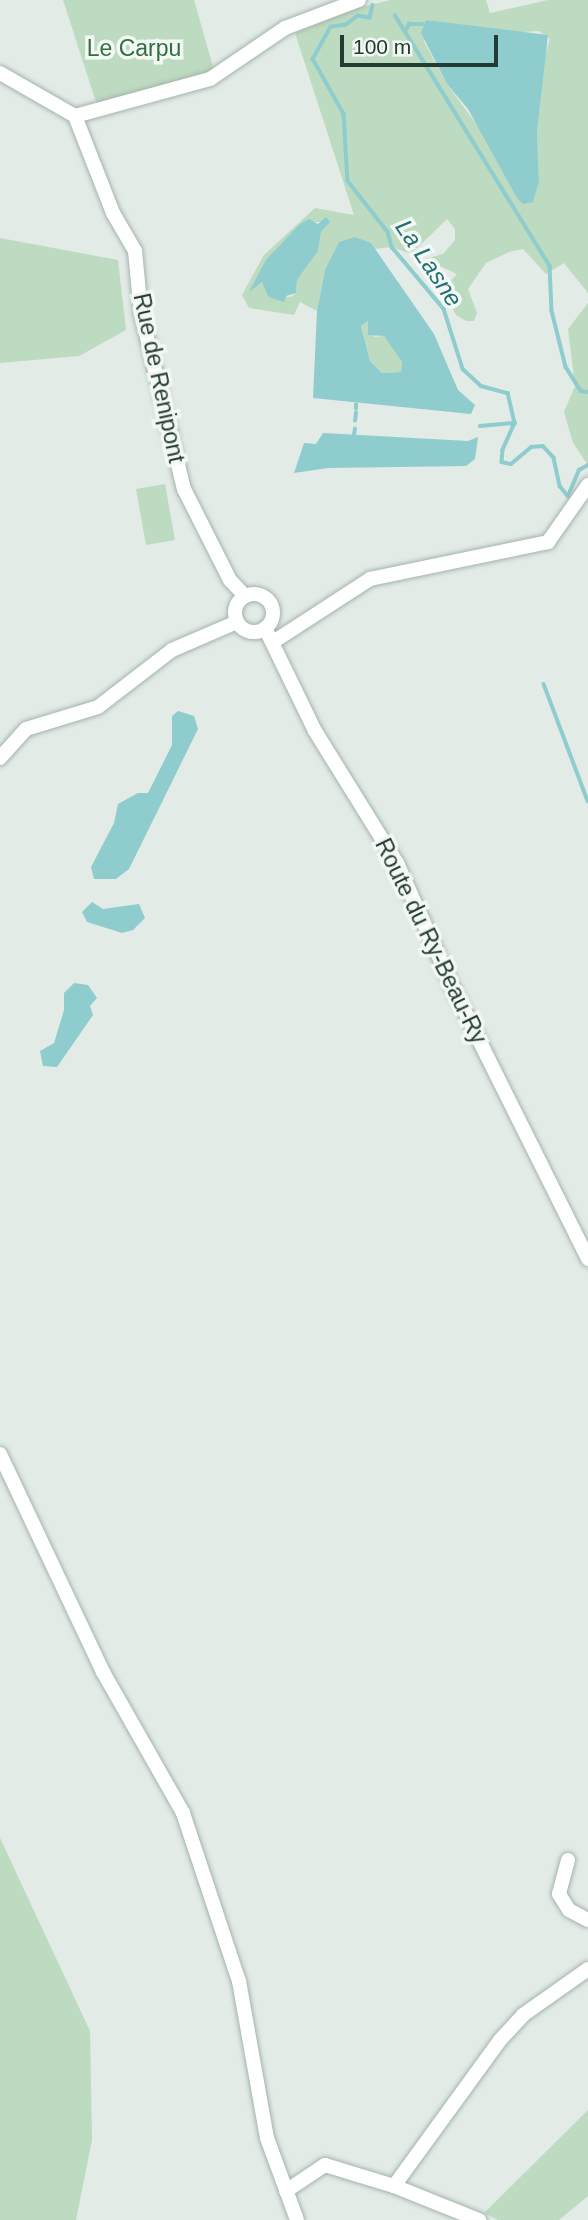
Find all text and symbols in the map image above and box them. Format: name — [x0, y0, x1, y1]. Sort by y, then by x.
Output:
scale bar — [343, 21, 500, 65]
park label: Le Carpu — [87, 34, 181, 62]
text: 100 m — [353, 35, 411, 58]
water label: La Lasne — [389, 214, 469, 312]
street label: Rue de Renipont — [128, 291, 190, 465]
street label: Route du Ry-Beau-Ry — [369, 834, 493, 1048]

